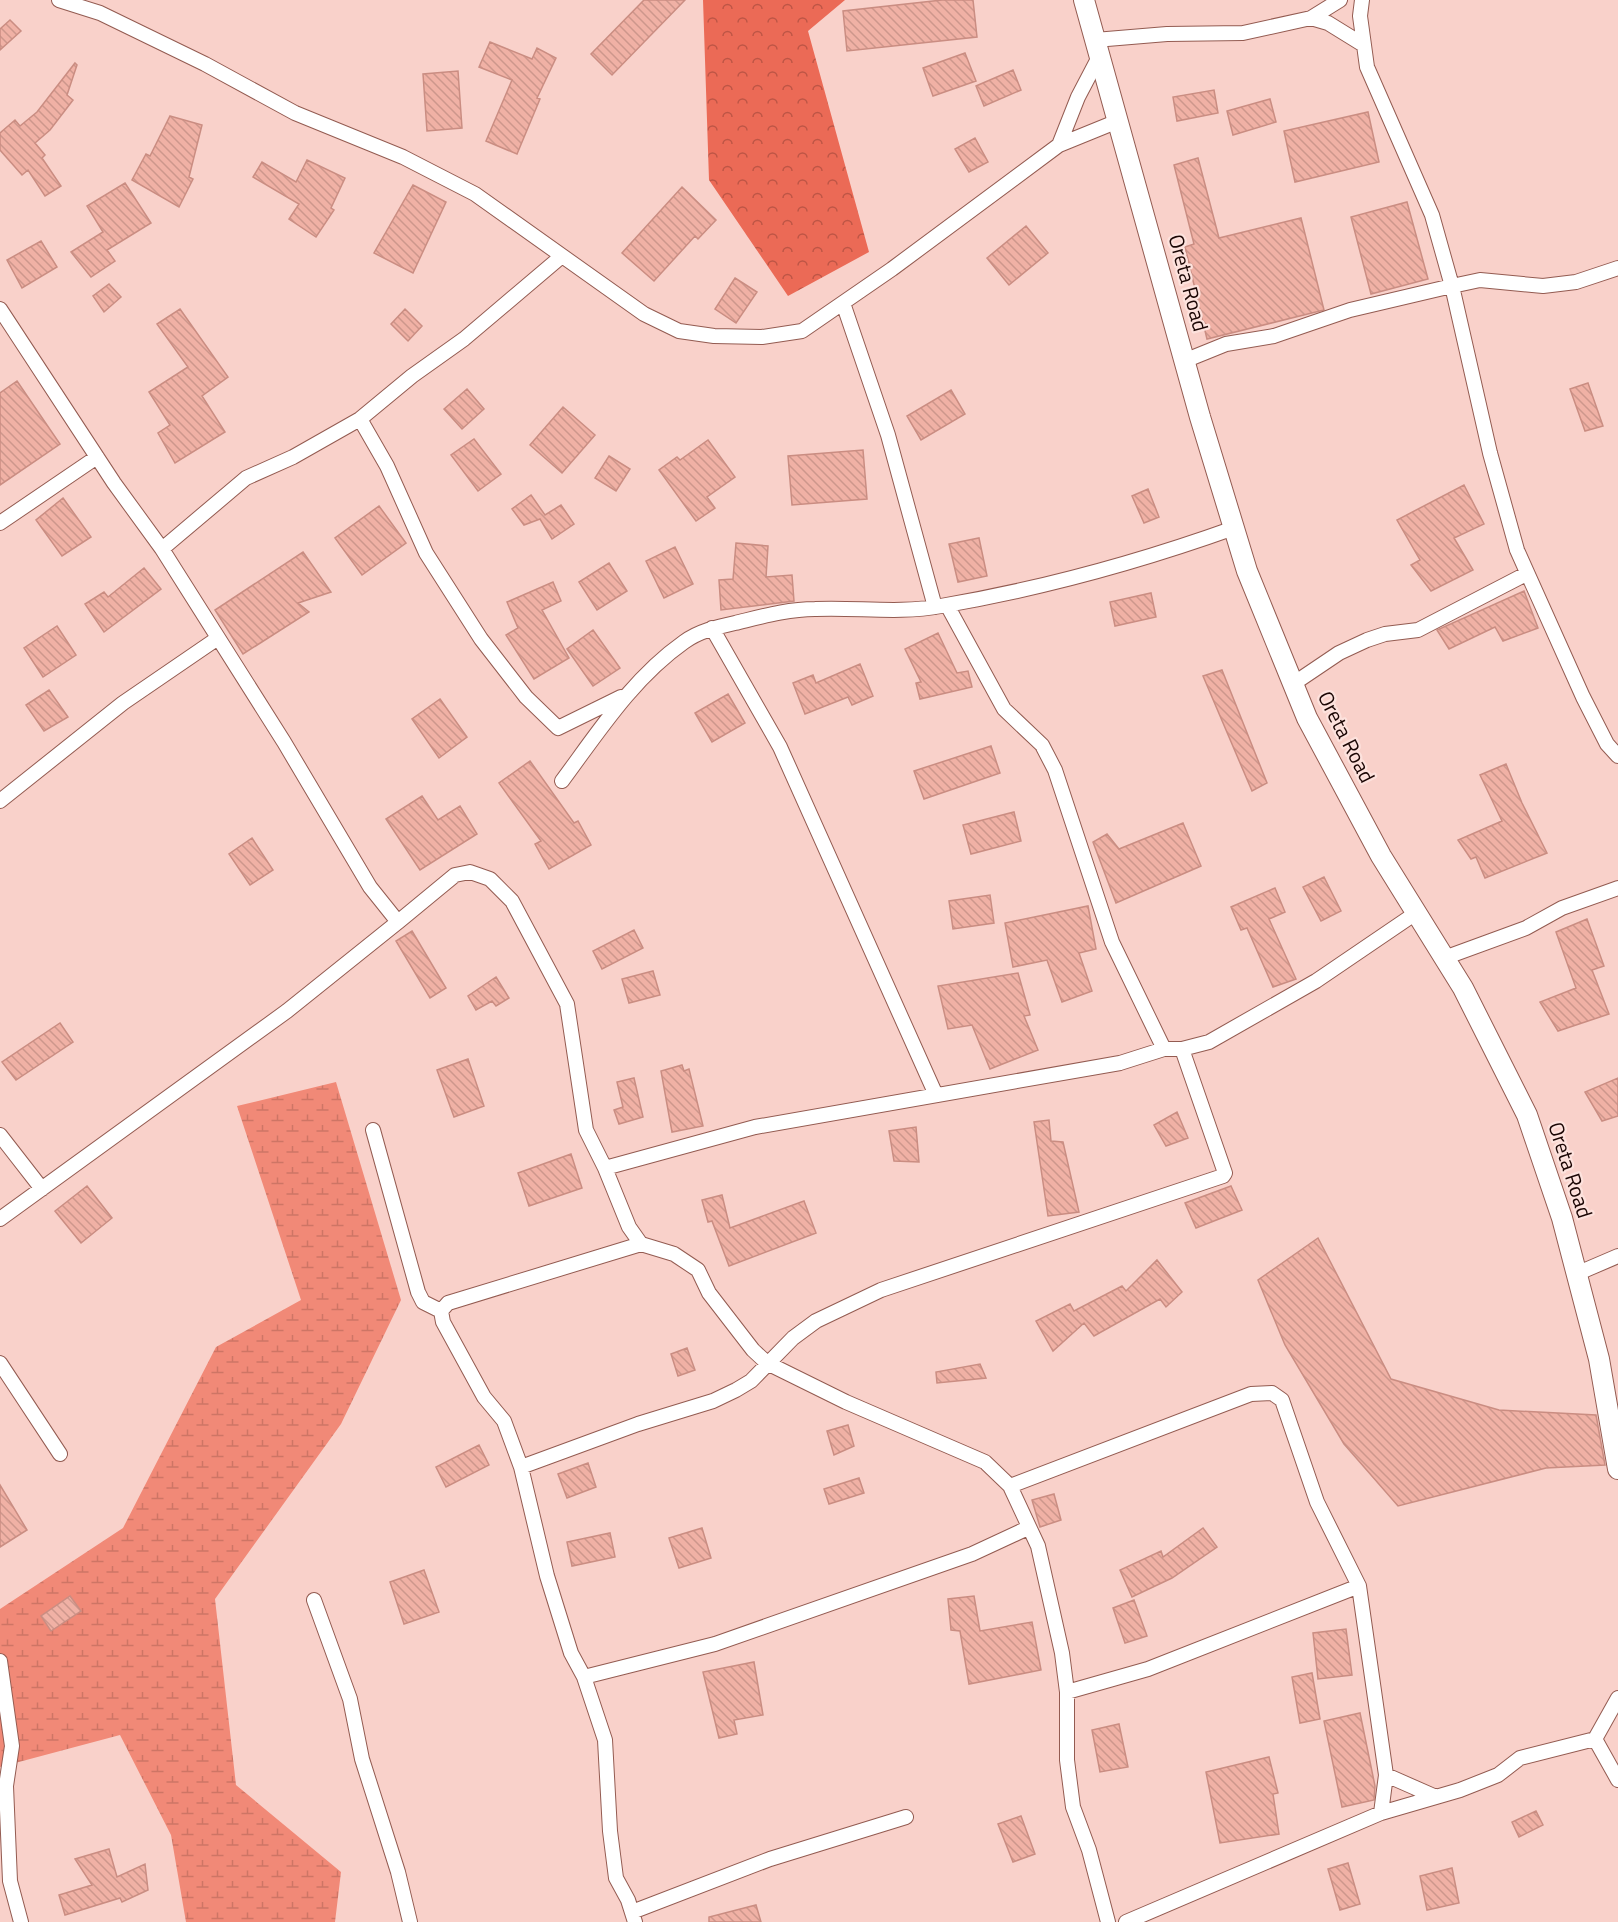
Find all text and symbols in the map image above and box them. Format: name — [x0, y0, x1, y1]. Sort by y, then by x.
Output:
street label: Oreta Road — [1161, 231, 1217, 335]
street label: Oreta Road — [1310, 685, 1384, 788]
street label: Oreta Road — [1540, 1117, 1602, 1222]

